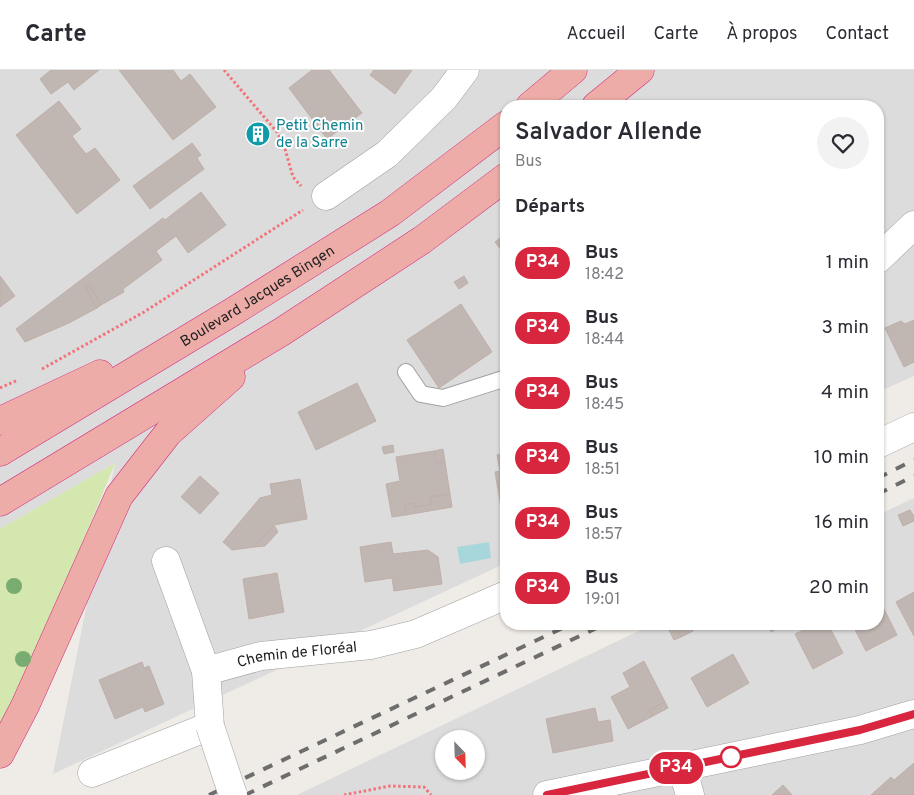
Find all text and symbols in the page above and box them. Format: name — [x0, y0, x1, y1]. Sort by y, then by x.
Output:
text: Carte — [25, 20, 87, 50]
text: Accueil — [566, 23, 625, 46]
text: Carte — [653, 23, 698, 46]
text: À propos — [726, 23, 797, 46]
text: Contact — [825, 23, 889, 46]
place label: Petit Chemin de la Sarre — [276, 117, 363, 153]
button: heart — [817, 117, 869, 169]
text: Salvador Allende — [515, 118, 702, 148]
building icon: Petit Chemin de la Sarre — [245, 121, 271, 147]
text: Bus — [515, 152, 542, 172]
text: Départs — [515, 195, 585, 219]
text: Bus — [585, 241, 619, 265]
street label: Boulevard Jacques Bingen — [177, 242, 339, 352]
text: P34 — [526, 251, 559, 274]
text: 1 min — [826, 251, 869, 275]
text: 18:42 — [585, 265, 624, 285]
text: Bus — [585, 306, 619, 330]
text: P34 — [526, 316, 559, 339]
text: 3 min — [821, 316, 869, 340]
text: 18:44 — [585, 330, 624, 350]
text: Bus — [585, 371, 619, 395]
text: P34 — [526, 381, 559, 404]
text: 4 min — [821, 381, 869, 405]
text: 18:45 — [585, 395, 624, 415]
text: Bus — [585, 436, 619, 460]
text: P34 — [526, 446, 559, 469]
text: 10 min — [814, 446, 869, 470]
text: 18:51 — [585, 460, 620, 480]
text: Bus — [585, 501, 619, 525]
text: P34 — [526, 511, 559, 534]
text: 16 min — [814, 511, 869, 535]
text: 18:57 — [585, 525, 622, 545]
text: Bus — [585, 566, 619, 590]
text: P34 — [526, 576, 559, 599]
text: 20 min — [809, 576, 869, 600]
text: 19:01 — [585, 590, 620, 610]
street label: Chemin de Floréal — [235, 638, 358, 673]
north arrow — [435, 730, 485, 780]
map controls — [435, 730, 485, 780]
unlabelled marker — [720, 746, 742, 768]
line badge: P34 — [647, 752, 705, 784]
text: P34 — [659, 756, 693, 779]

